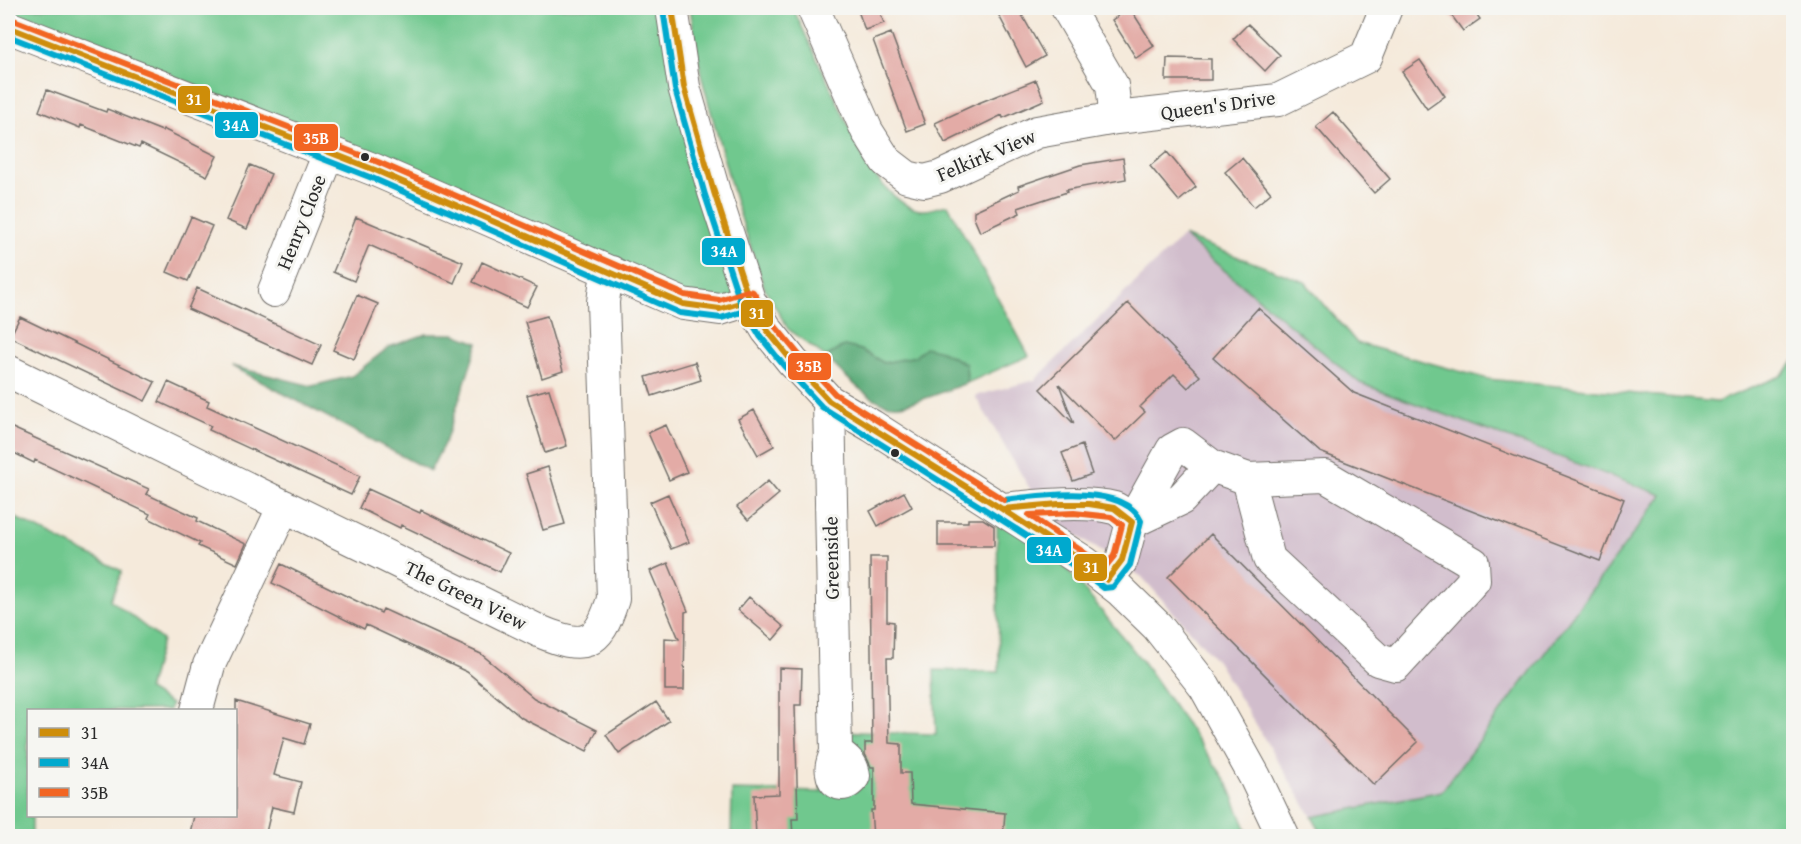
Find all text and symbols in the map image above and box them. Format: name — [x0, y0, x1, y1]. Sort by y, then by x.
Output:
street label: Queen's Drive — [1159, 82, 1277, 127]
line badge: 31 — [177, 85, 211, 114]
text: 31 — [186, 87, 202, 111]
line badge: 34A — [214, 111, 259, 139]
text: 34A — [223, 113, 250, 137]
street label: Felkirk View — [932, 120, 1040, 188]
line badge: 35B — [293, 123, 339, 152]
text: 35B — [303, 126, 329, 150]
unlabelled marker — [359, 151, 371, 163]
street label: Henry Close — [268, 170, 333, 274]
line badge: 34A — [701, 237, 746, 266]
text: 34A — [711, 239, 738, 263]
line badge: 31 — [740, 299, 774, 328]
text: 31 — [749, 301, 765, 325]
line badge: 35B — [787, 352, 832, 381]
text: 35B — [796, 354, 822, 378]
unlabelled marker — [889, 447, 901, 459]
street label: Greenside — [815, 516, 846, 600]
line badge: 34A — [1026, 536, 1072, 564]
text: 34A — [1036, 538, 1063, 562]
street label: The Green View — [400, 552, 533, 637]
line badge: 31 — [1073, 553, 1108, 582]
text: 31 — [1083, 555, 1099, 579]
legend — [27, 709, 237, 817]
text: 31 — [81, 719, 98, 746]
text: 34A — [81, 749, 109, 776]
text: 35B — [81, 779, 109, 806]

